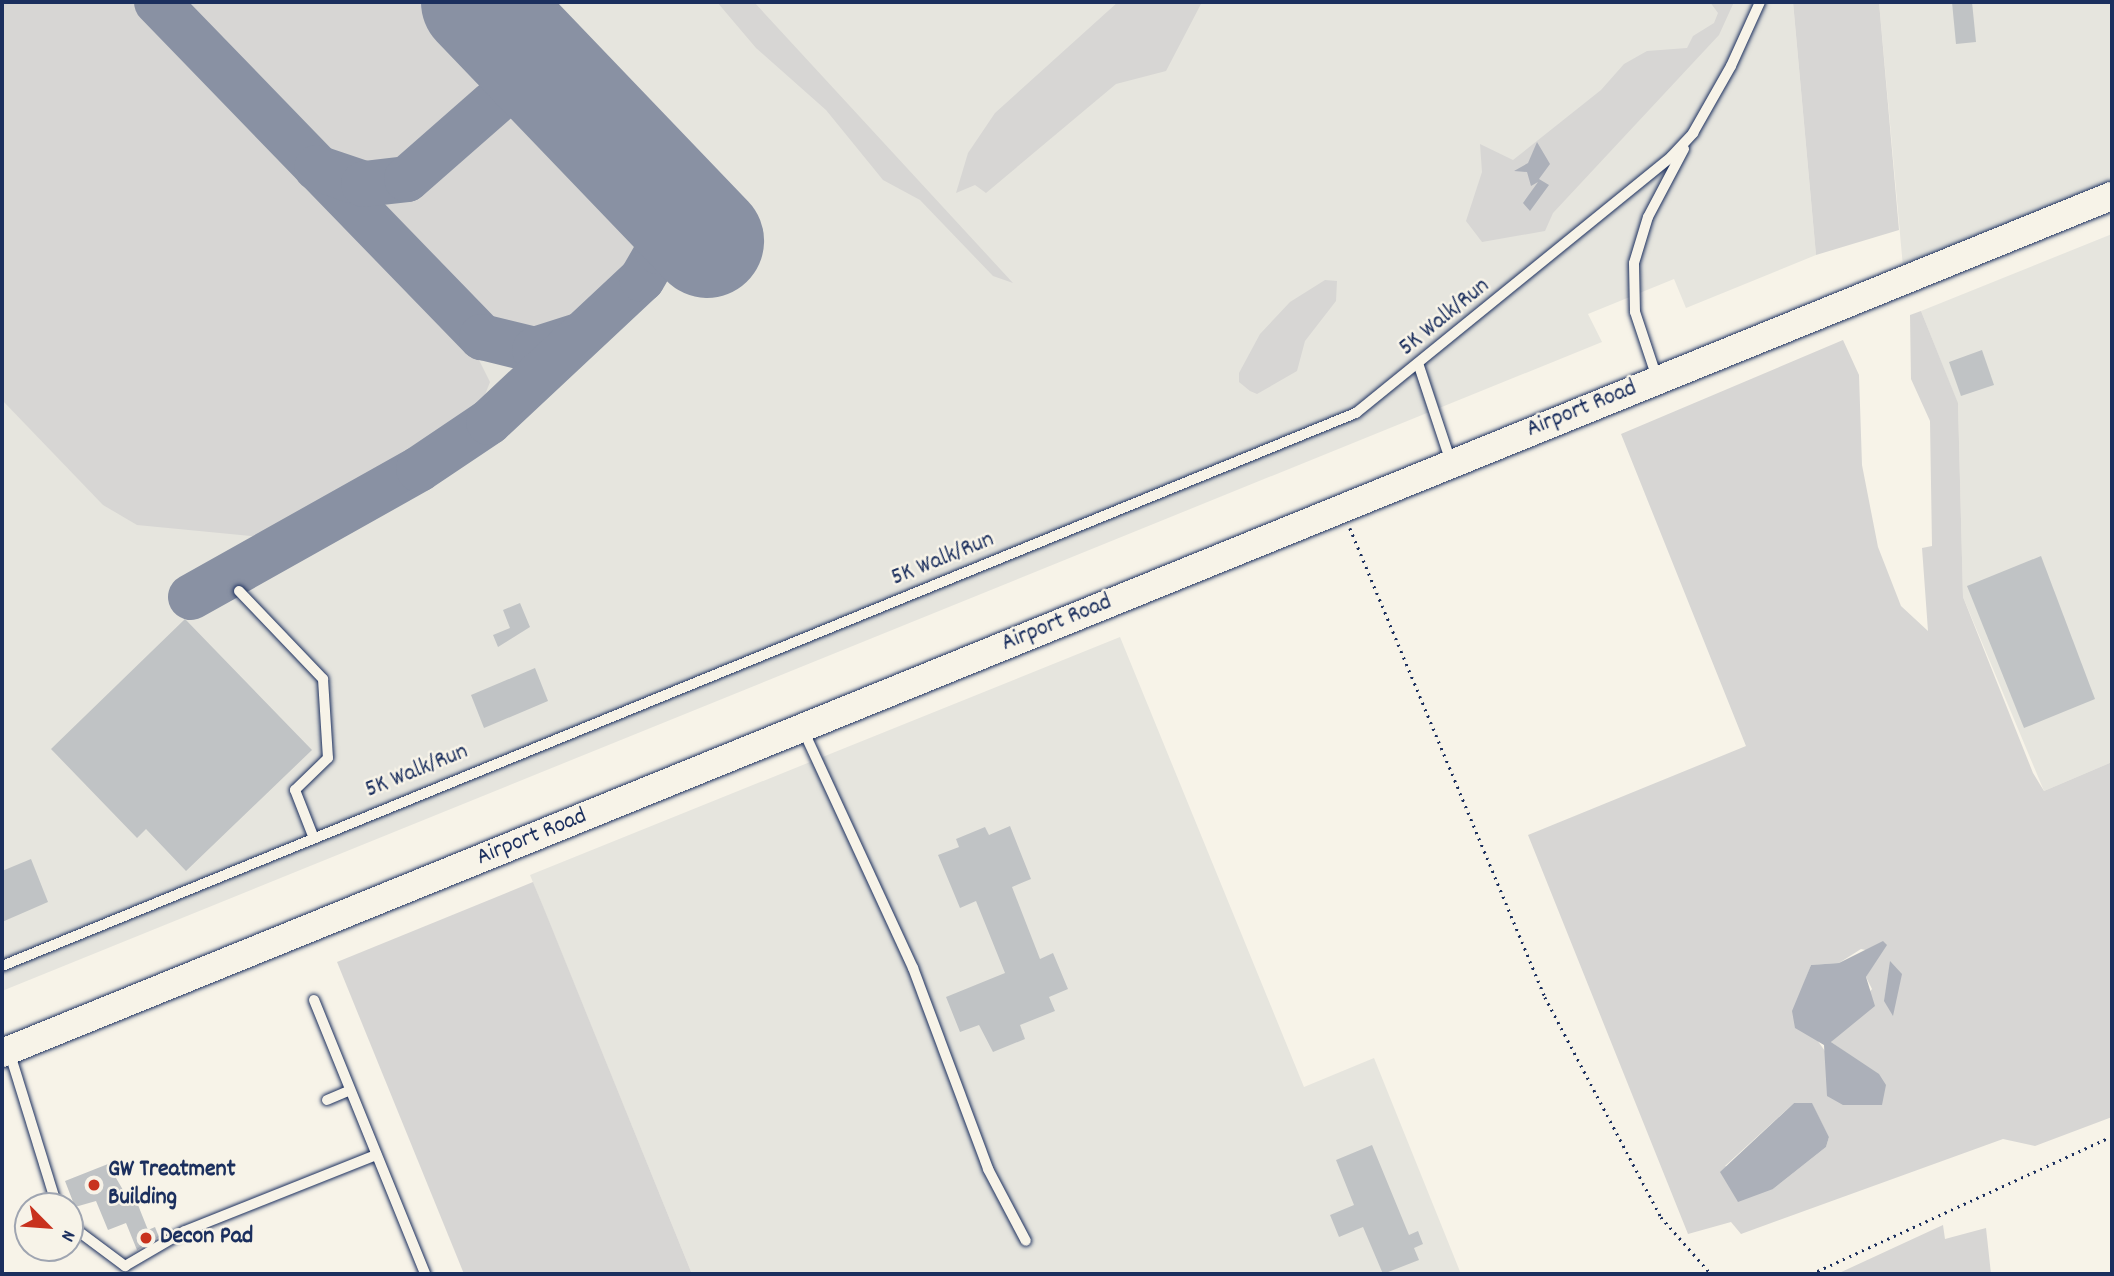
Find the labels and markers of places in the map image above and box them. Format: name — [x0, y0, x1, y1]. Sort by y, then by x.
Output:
place label: GW Treatment Building — [108, 1157, 236, 1213]
marker: GW Treatment Building — [86, 1177, 102, 1193]
place label: Decon Pad — [160, 1224, 253, 1252]
marker: Decon Pad — [138, 1230, 154, 1246]

